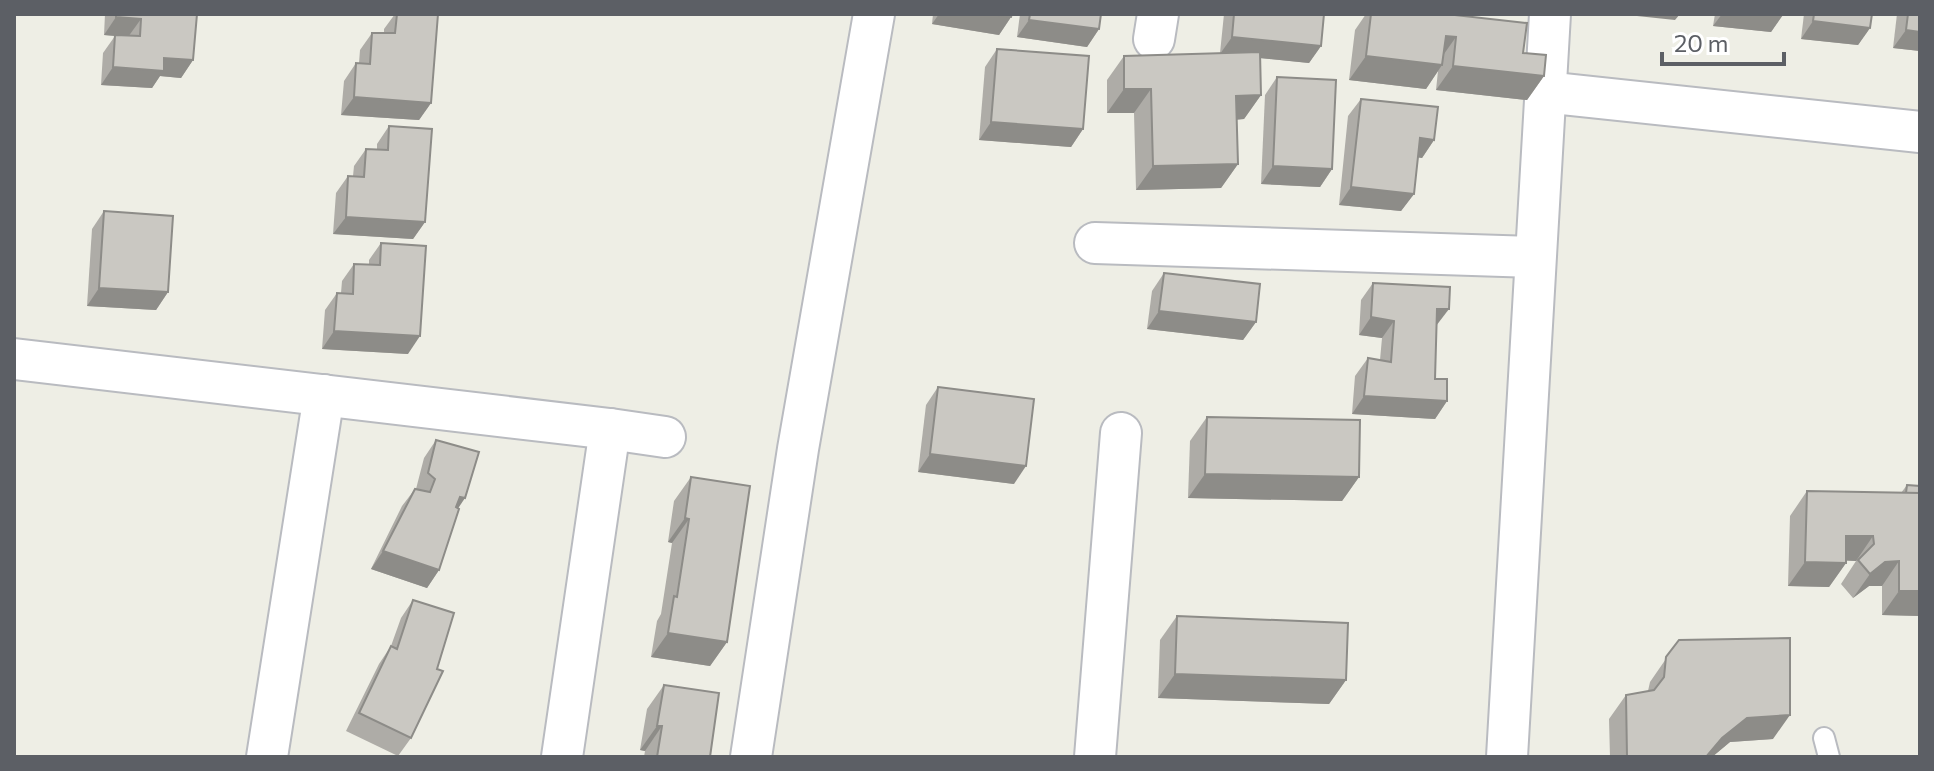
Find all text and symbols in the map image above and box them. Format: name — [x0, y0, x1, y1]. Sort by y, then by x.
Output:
scale bar — [1662, 16, 1784, 66]
text: 20 m — [1674, 28, 1728, 57]

